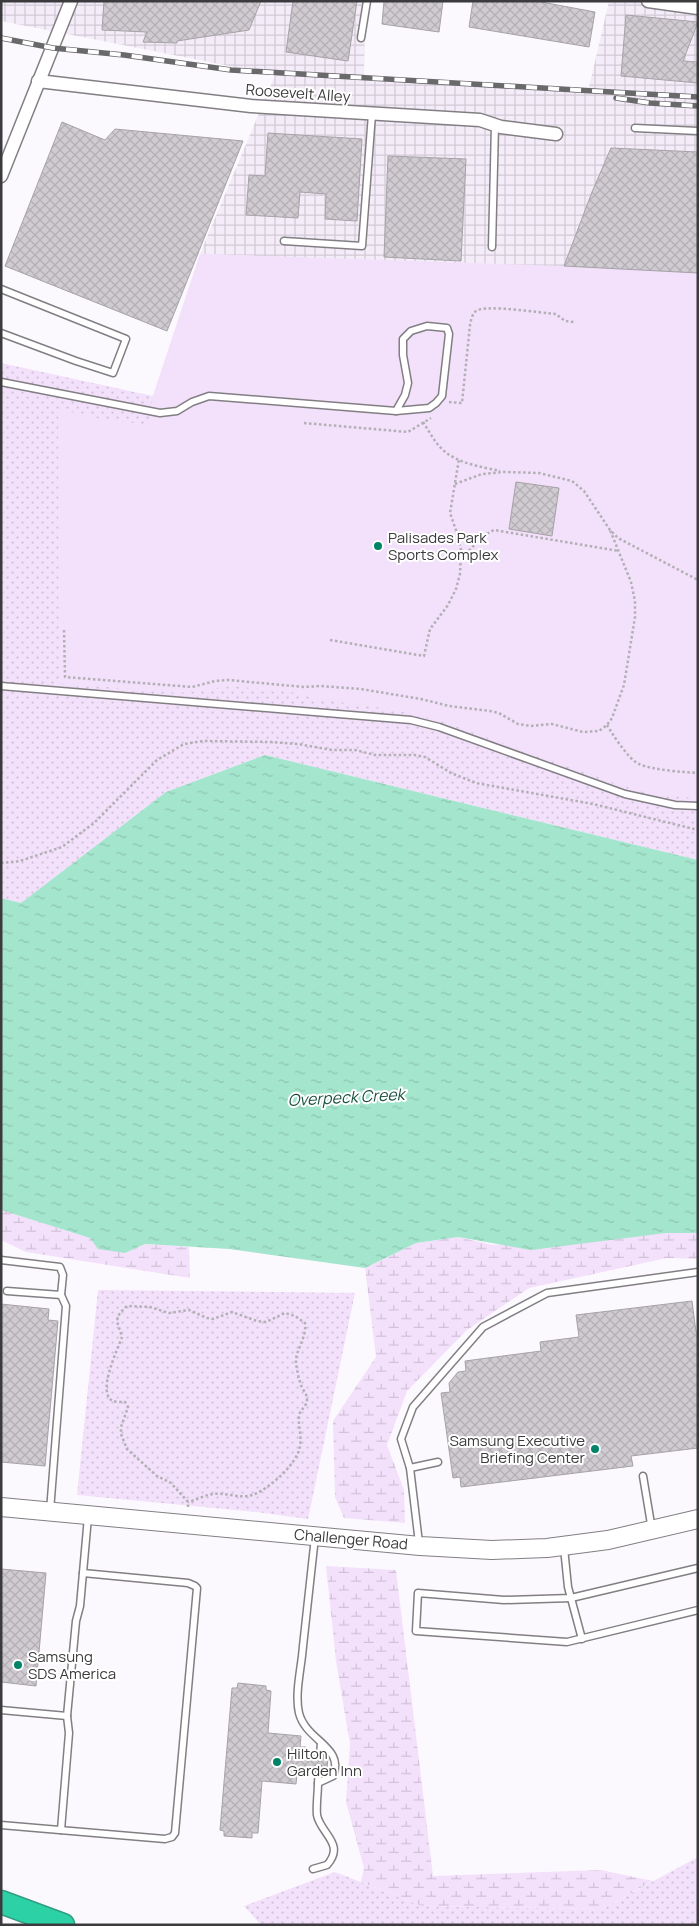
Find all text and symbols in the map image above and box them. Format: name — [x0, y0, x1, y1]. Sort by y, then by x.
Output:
street label: Roosevelt Alley — [245, 79, 351, 107]
place label: Palisades Park Sports Complex — [388, 527, 498, 565]
marker: Palisades Park Sports Complex — [372, 540, 384, 552]
water label: Overpeck Creek — [287, 1083, 407, 1111]
place label: Samsung Executive Briefing Center — [449, 1430, 586, 1468]
marker: Samsung Executive Briefing Center — [589, 1443, 601, 1455]
street label: Challenger Road — [293, 1524, 409, 1554]
place label: Samsung SDS America — [28, 1646, 116, 1684]
marker: Samsung SDS America — [12, 1659, 24, 1671]
place label: Hilton Garden Inn — [287, 1743, 362, 1781]
marker: Hilton Garden Inn — [271, 1756, 283, 1768]

